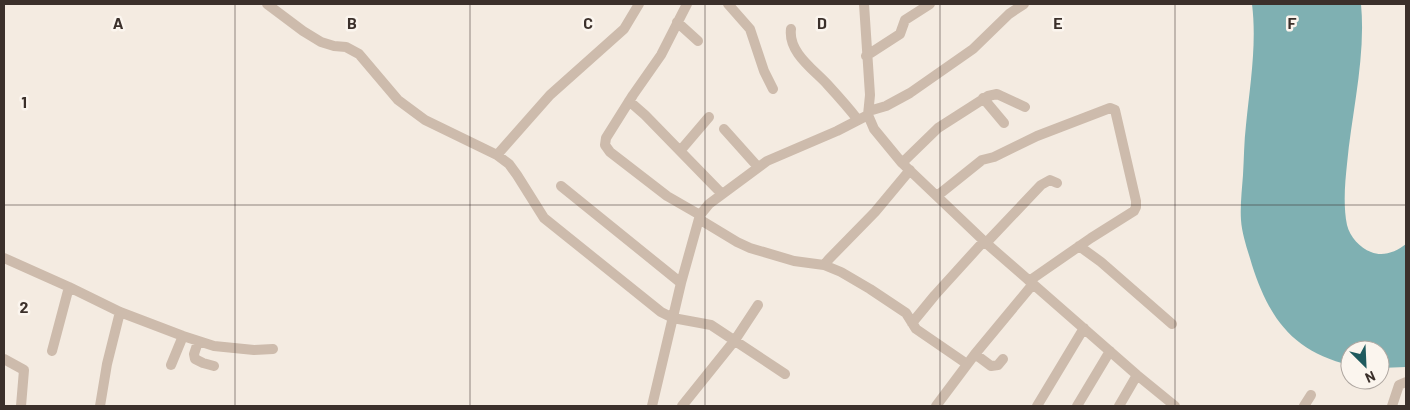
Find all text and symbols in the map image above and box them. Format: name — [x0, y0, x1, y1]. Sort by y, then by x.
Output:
text: A — [113, 13, 124, 32]
text: B — [347, 13, 357, 32]
text: C — [583, 13, 593, 32]
text: D — [817, 13, 827, 32]
text: E — [1053, 13, 1063, 32]
text: F — [1288, 13, 1297, 32]
text: 1 — [21, 92, 27, 111]
text: 2 — [20, 297, 29, 316]
north arrow — [1340, 340, 1390, 390]
text: N — [1363, 368, 1378, 387]

